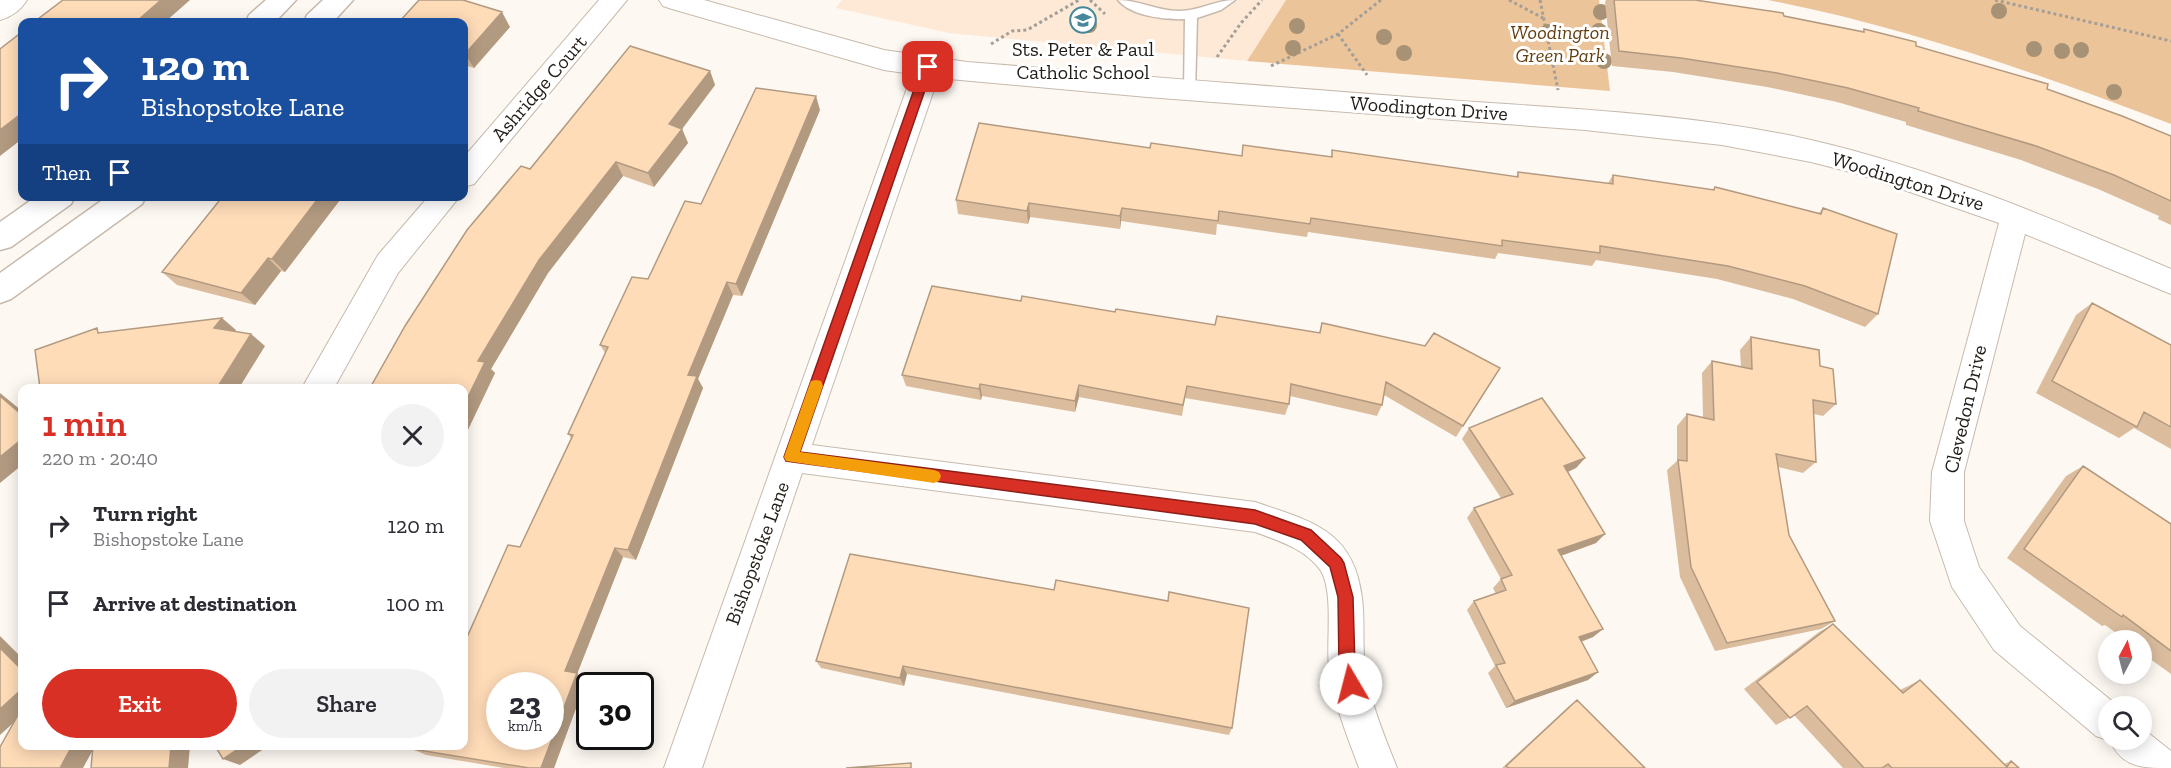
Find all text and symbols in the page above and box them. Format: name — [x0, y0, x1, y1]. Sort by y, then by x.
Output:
school or university icon: Sts. Peter & Paul Catholic School — [1068, 5, 1098, 35]
park label: Woodington Green Park — [1510, 20, 1610, 67]
street label: Ashridge Court — [486, 29, 592, 146]
place label: Sts. Peter & Paul Catholic School — [1012, 37, 1154, 84]
text: 120 m — [141, 40, 249, 91]
pin — [902, 41, 953, 92]
icon: right — [42, 42, 120, 120]
icon: arrive — [911, 50, 944, 83]
text: Bishopstoke Lane — [141, 91, 345, 123]
street label: Woodington Drive — [1349, 91, 1509, 125]
street label: Woodington Drive — [1829, 146, 1987, 216]
icon: arrive — [103, 156, 136, 189]
text: Then — [42, 159, 91, 186]
street label: Clevedon Drive — [1939, 343, 1991, 475]
text: 1 min — [42, 402, 127, 445]
button: close — [381, 404, 444, 467]
text: 220 m · 20:40 — [42, 446, 158, 470]
street label: Bishopstoke Lane — [720, 478, 794, 628]
text: Turn right — [93, 500, 197, 527]
icon: right — [42, 509, 75, 542]
text: 120 m — [388, 512, 444, 539]
text: Bishopstoke Lane — [93, 527, 244, 551]
icon: arrive — [42, 587, 75, 620]
text: Arrive at destination — [93, 590, 296, 617]
text: 100 m — [386, 590, 444, 617]
north arrow — [2098, 630, 2152, 684]
map controls — [2098, 630, 2152, 750]
position arrow — [1319, 652, 1383, 716]
button: Exit — [42, 669, 237, 738]
button: Share — [249, 669, 444, 738]
speed limit sign: 30 — [576, 672, 654, 750]
text: 23 — [509, 686, 541, 722]
button: search — [2098, 696, 2152, 750]
text: km/h — [508, 717, 542, 735]

